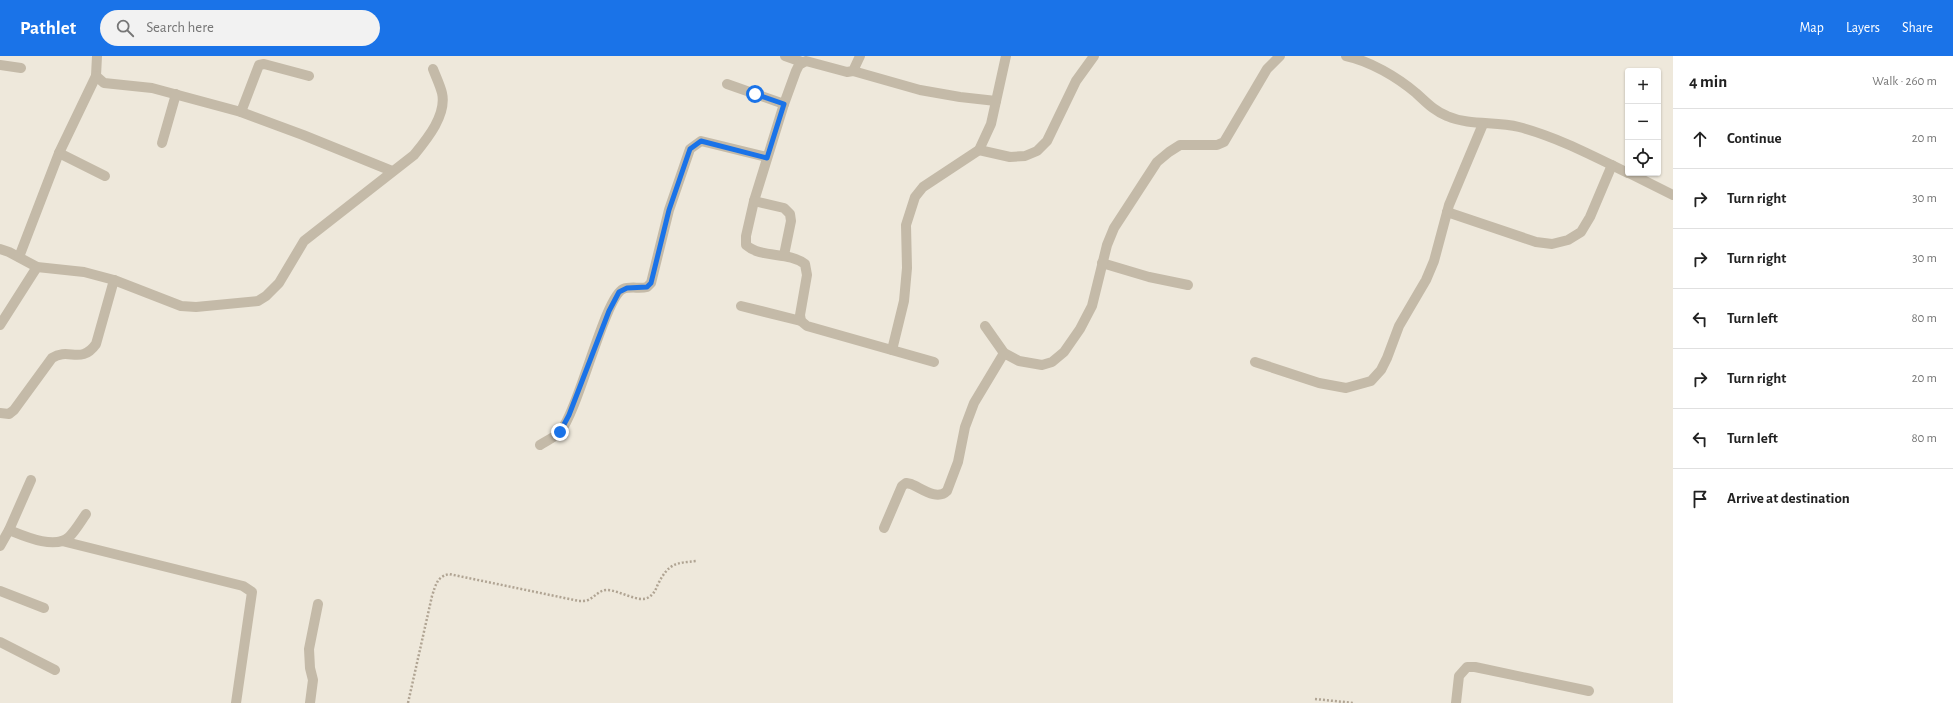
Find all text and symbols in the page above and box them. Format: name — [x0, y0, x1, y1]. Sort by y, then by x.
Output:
search box — [100, 10, 380, 46]
icon: search — [114, 17, 136, 39]
text: Pathlet — [20, 19, 76, 38]
text: Search here — [146, 20, 214, 35]
text: Map — [1799, 21, 1824, 35]
text: Layers — [1846, 21, 1880, 35]
text: Share — [1902, 21, 1933, 35]
map controls — [1625, 68, 1661, 176]
button: + — [1625, 68, 1661, 104]
text: 4 min — [1689, 73, 1727, 90]
text: Walk · 260 m — [1872, 75, 1937, 88]
route start — [746, 85, 764, 103]
button: − — [1625, 104, 1661, 140]
icon: ahead — [1689, 128, 1711, 150]
text: Continue — [1727, 131, 1782, 146]
text: 20 m — [1912, 132, 1937, 145]
button: locate — [1625, 140, 1661, 176]
icon: right — [1689, 188, 1711, 210]
text: Turn right — [1727, 191, 1786, 206]
text: 30 m — [1912, 192, 1937, 205]
icon: right — [1689, 248, 1711, 270]
text: Turn right — [1727, 251, 1786, 266]
text: 30 m — [1912, 252, 1937, 265]
icon: left — [1689, 308, 1711, 330]
text: Turn left — [1727, 311, 1778, 326]
text: 80 m — [1911, 312, 1937, 325]
icon: right — [1689, 368, 1711, 390]
text: Turn right — [1727, 371, 1786, 386]
text: 20 m — [1912, 372, 1937, 385]
route end — [551, 423, 569, 441]
icon: left — [1689, 428, 1711, 450]
text: Turn left — [1727, 431, 1778, 446]
text: 80 m — [1911, 432, 1937, 445]
icon: arrive — [1689, 488, 1711, 510]
text: Arrive at destination — [1727, 491, 1850, 506]

